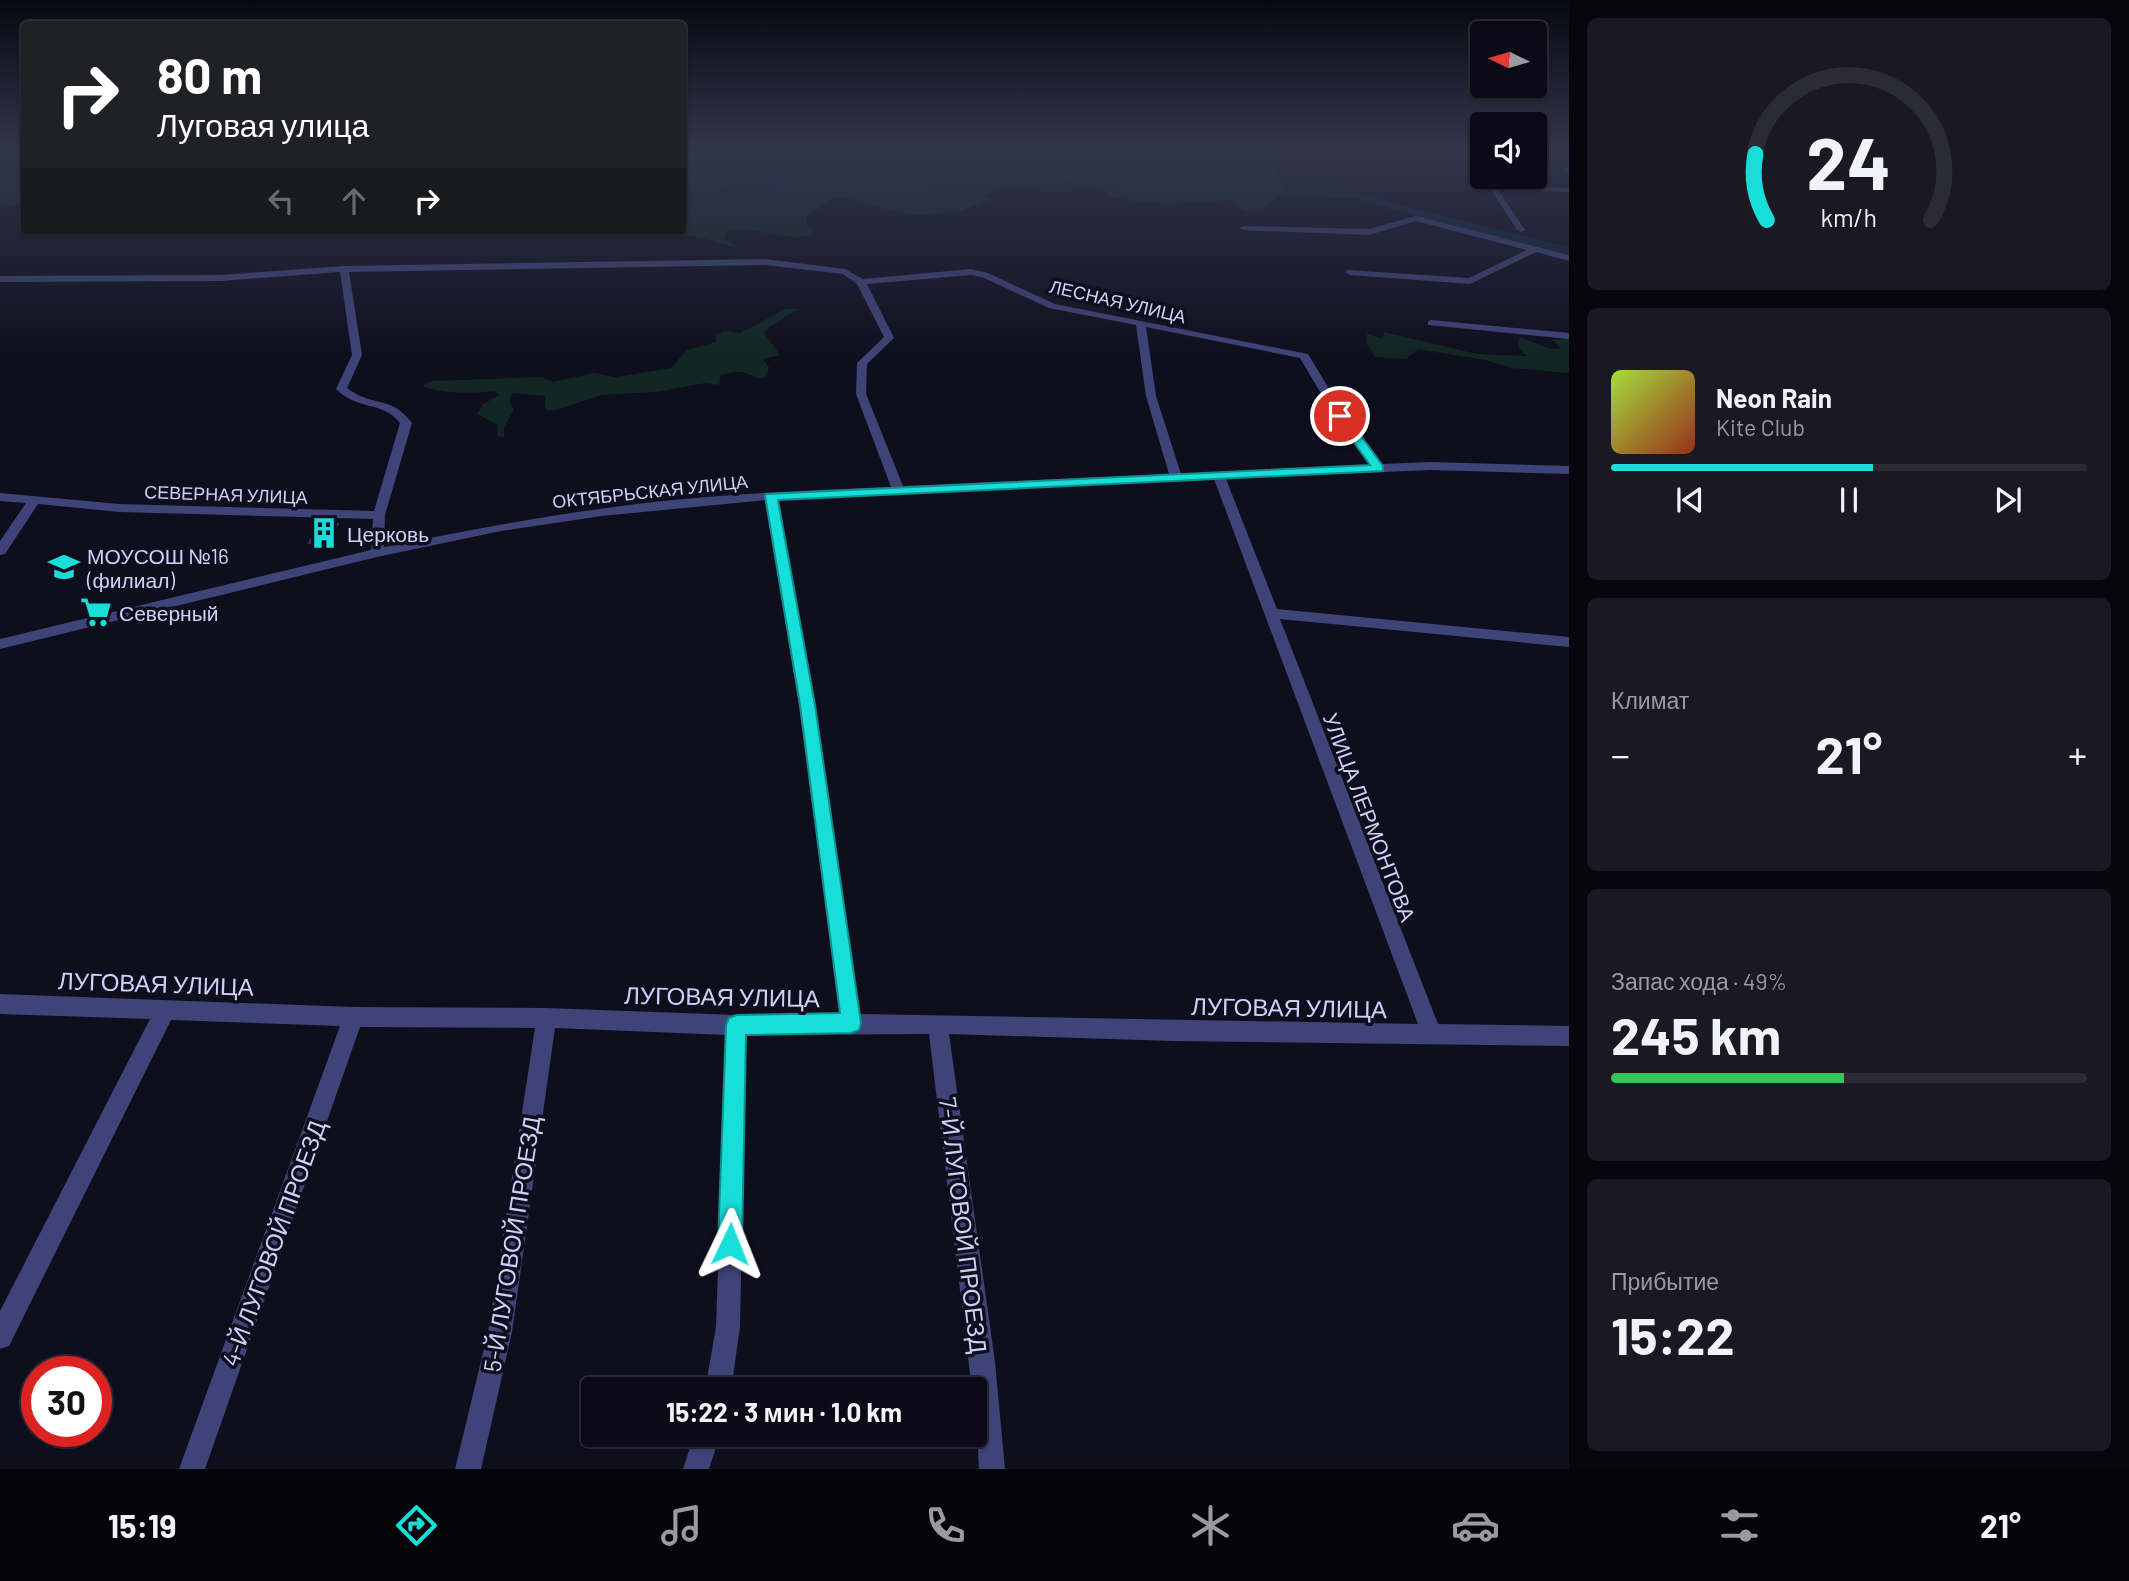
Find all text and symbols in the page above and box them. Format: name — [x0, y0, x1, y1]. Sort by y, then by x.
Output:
north arrow — [1470, 21, 1547, 98]
map controls — [1470, 21, 1547, 189]
text: 80 m — [157, 45, 262, 104]
icon: right — [42, 49, 133, 140]
text: Луговая улица — [157, 105, 369, 143]
button: sound — [1470, 112, 1547, 189]
text: 24 — [1807, 117, 1891, 205]
icon: left — [262, 182, 300, 220]
icon: ahead — [335, 182, 373, 220]
icon: right — [408, 182, 446, 220]
text: km/h — [1821, 202, 1877, 232]
street label: ЛЕСНАЯ УЛИЦА — [1048, 275, 1188, 327]
text: Neon Rain — [1716, 382, 1832, 413]
pin — [1310, 386, 1370, 446]
icon: arrive — [1321, 397, 1359, 435]
text: Kite Club — [1716, 413, 1805, 441]
street label: ОКТЯБРЬСКАЯ УЛИЦА — [551, 470, 749, 512]
street label: СЕВЕРНАЯ УЛИЦА — [144, 480, 308, 508]
icon: previous — [1671, 481, 1709, 519]
icon: pause — [1830, 481, 1868, 519]
icon: next — [1989, 481, 2027, 519]
building icon: Церковь — [307, 516, 341, 550]
place label: Церковь — [347, 521, 429, 546]
place label: МОУСОШ №16 (филиал) — [86, 543, 229, 592]
school or university icon: МОУСОШ №16 (филиал) — [47, 550, 81, 584]
supermarket icon: Северный — [79, 595, 113, 629]
place label: Северный — [119, 600, 219, 625]
text: Климат — [1611, 686, 1689, 714]
street label: УЛИЦА ЛЕРМОНТОВА — [1319, 709, 1421, 925]
text: 21° — [1816, 722, 1882, 784]
text: − — [1611, 731, 1630, 777]
text: + — [2068, 731, 2087, 777]
street label: ЛУГОВАЯ УЛИЦА — [58, 965, 254, 1001]
text: Запас хода · 49% — [1611, 967, 1787, 995]
street label: ЛУГОВАЯ УЛИЦА — [624, 980, 820, 1012]
street label: ЛУГОВАЯ УЛИЦА — [1191, 991, 1387, 1023]
text: 245 km — [1611, 1003, 1781, 1065]
street label: 7-Й ЛУГОВОЙ ПРОЕЗД — [934, 1095, 994, 1355]
street label: 5-Й ЛУГОВОЙ ПРОЕЗД — [476, 1114, 546, 1374]
street label: 4-Й ЛУГОВОЙ ПРОЕЗД — [215, 1116, 331, 1370]
position arrow — [693, 1207, 767, 1281]
text: Прибытие — [1611, 1267, 1719, 1295]
text: 15:22 — [1611, 1303, 1735, 1365]
speed limit sign: 30 — [21, 1356, 112, 1447]
text: 15:22 · 3 мин · 1.0 km — [666, 1396, 902, 1427]
icon: directions — [392, 1501, 441, 1550]
icon: music — [657, 1501, 706, 1550]
icon: phone — [921, 1501, 970, 1550]
icon: climate — [1186, 1501, 1235, 1550]
icon: car — [1451, 1501, 1500, 1550]
icon: filters — [1715, 1501, 1764, 1550]
text: 15:19 — [108, 1506, 176, 1544]
text: 21° — [1980, 1506, 2021, 1544]

